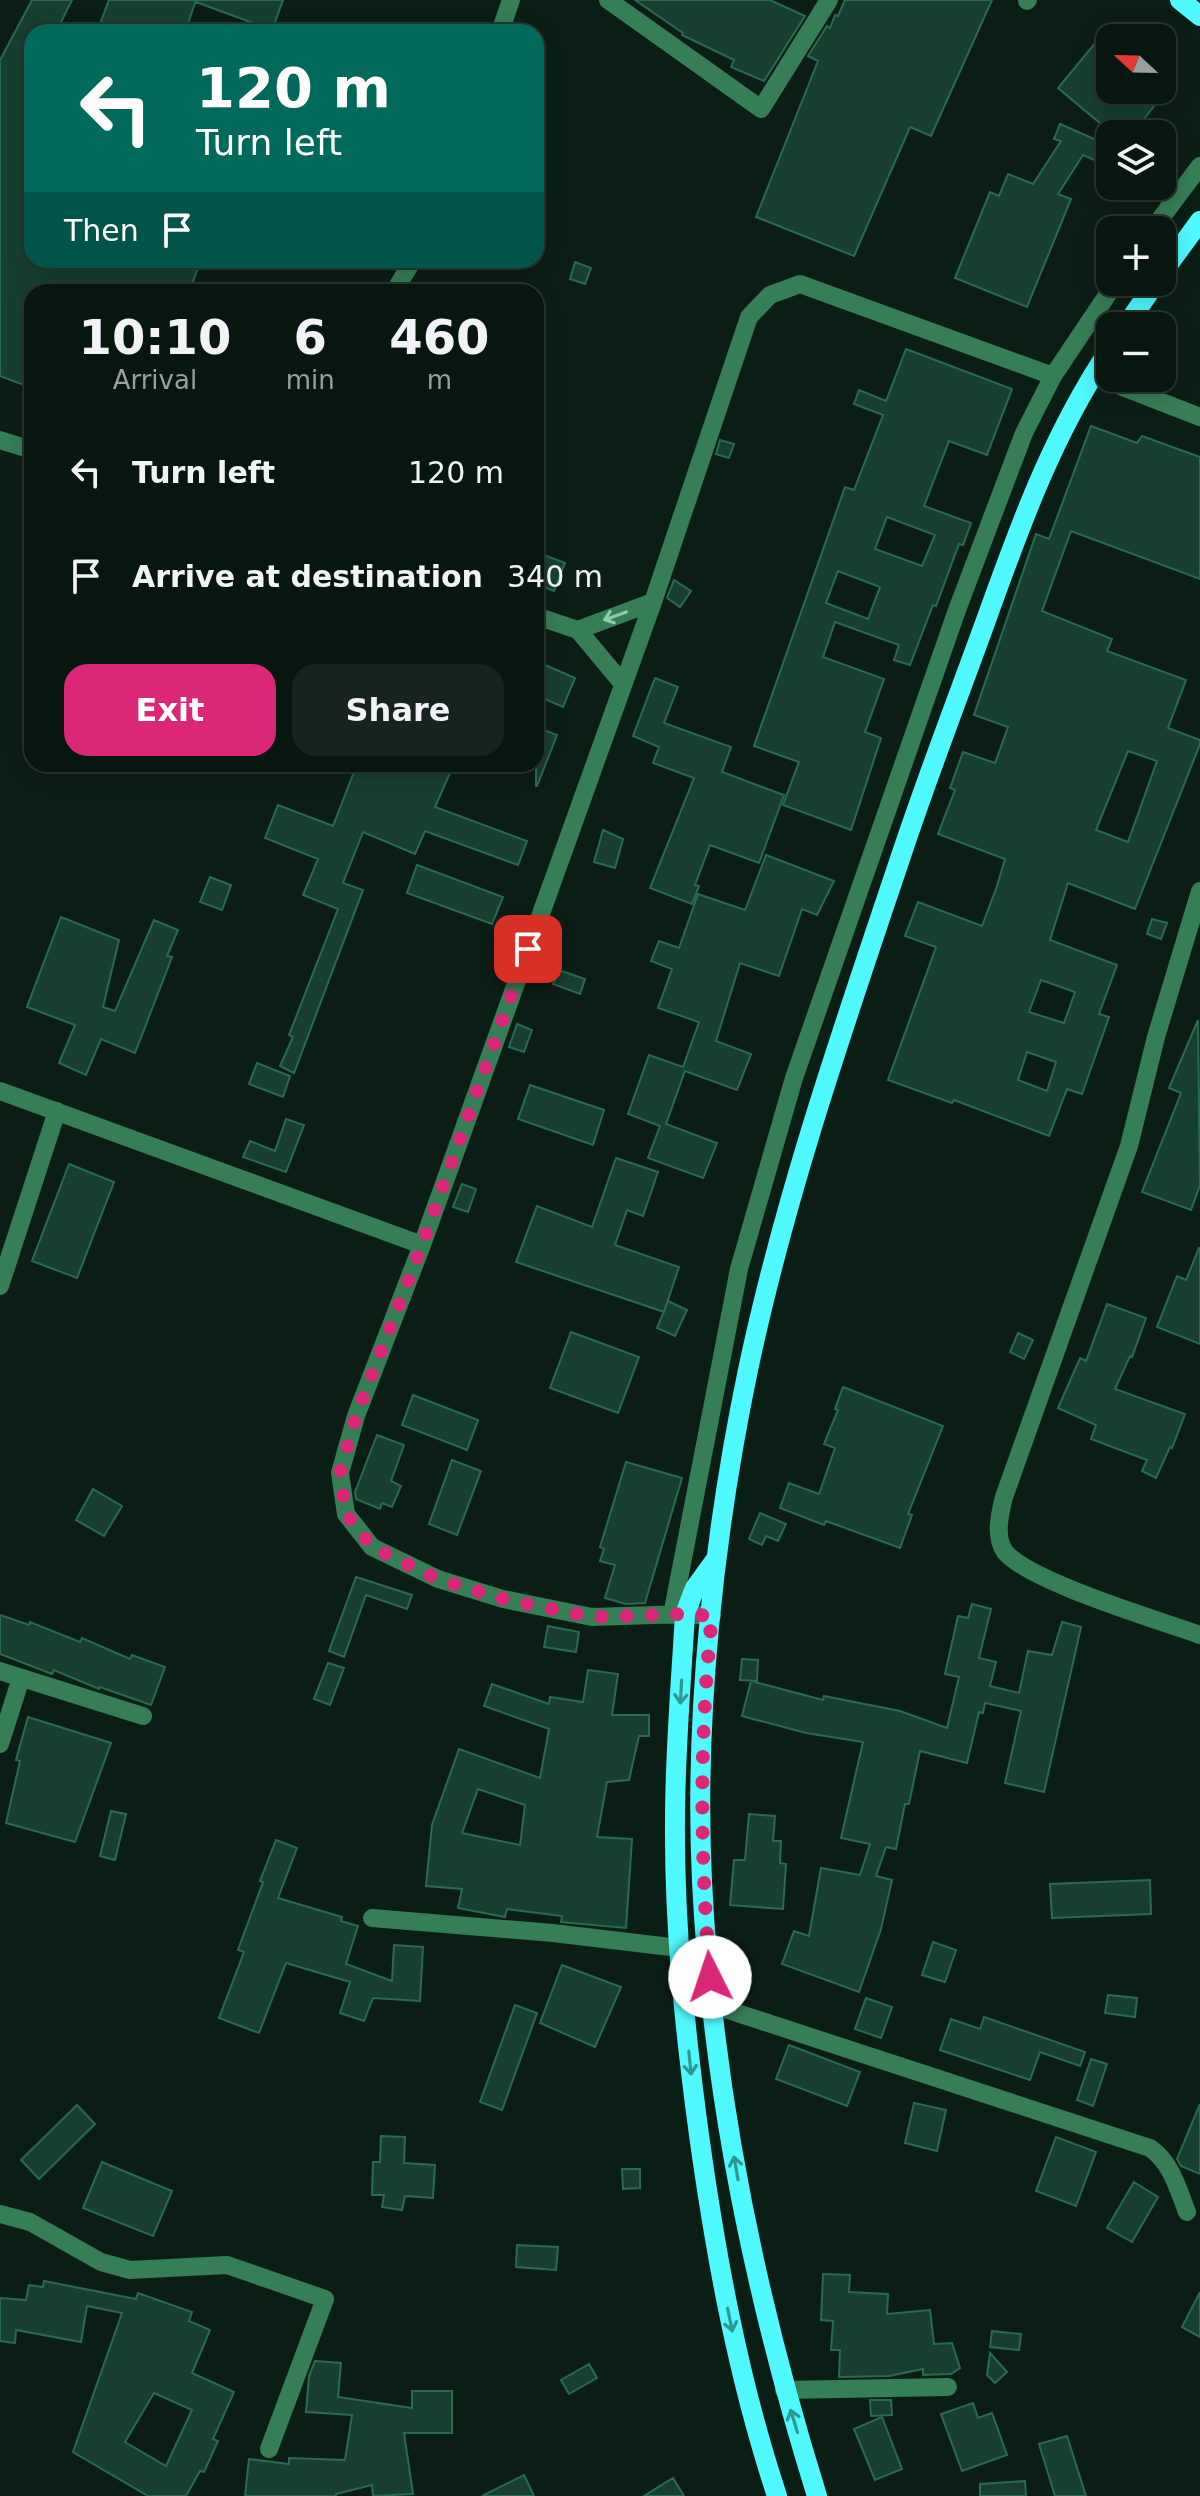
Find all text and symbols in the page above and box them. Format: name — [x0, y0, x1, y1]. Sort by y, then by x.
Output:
north arrow — [1096, 24, 1176, 104]
map controls — [1096, 24, 1176, 392]
text: 120 m — [196, 55, 391, 120]
icon: left — [64, 56, 168, 160]
button: layers — [1096, 120, 1176, 200]
text: Turn left — [196, 122, 342, 163]
icon: arrive — [155, 208, 199, 252]
text: Then — [64, 213, 139, 248]
button: + — [1096, 216, 1176, 296]
text: 10:10 — [78, 309, 231, 365]
text: 6 — [294, 309, 327, 365]
text: 460 — [389, 309, 489, 365]
button: − — [1096, 312, 1176, 392]
text: Arrival — [113, 365, 197, 395]
text: min — [286, 365, 335, 395]
text: m — [427, 365, 452, 395]
icon: left — [64, 450, 108, 494]
text: Turn left — [132, 455, 275, 490]
text: 120 m — [408, 455, 504, 490]
icon: arrive — [64, 554, 108, 598]
text: Arrive at destination — [132, 559, 483, 594]
text: 340 m — [507, 559, 603, 594]
one-way arrow — [603, 610, 628, 624]
button: Exit — [64, 664, 276, 756]
button: Share — [292, 664, 504, 756]
pin — [494, 915, 562, 983]
icon: arrive — [506, 927, 550, 971]
one-way arrow — [673, 1678, 688, 1705]
position arrow — [668, 1935, 752, 2019]
one-way arrow — [683, 2049, 698, 2076]
one-way arrow — [728, 2156, 743, 2181]
one-way arrow — [723, 2307, 738, 2332]
one-way arrow — [786, 2409, 801, 2435]

